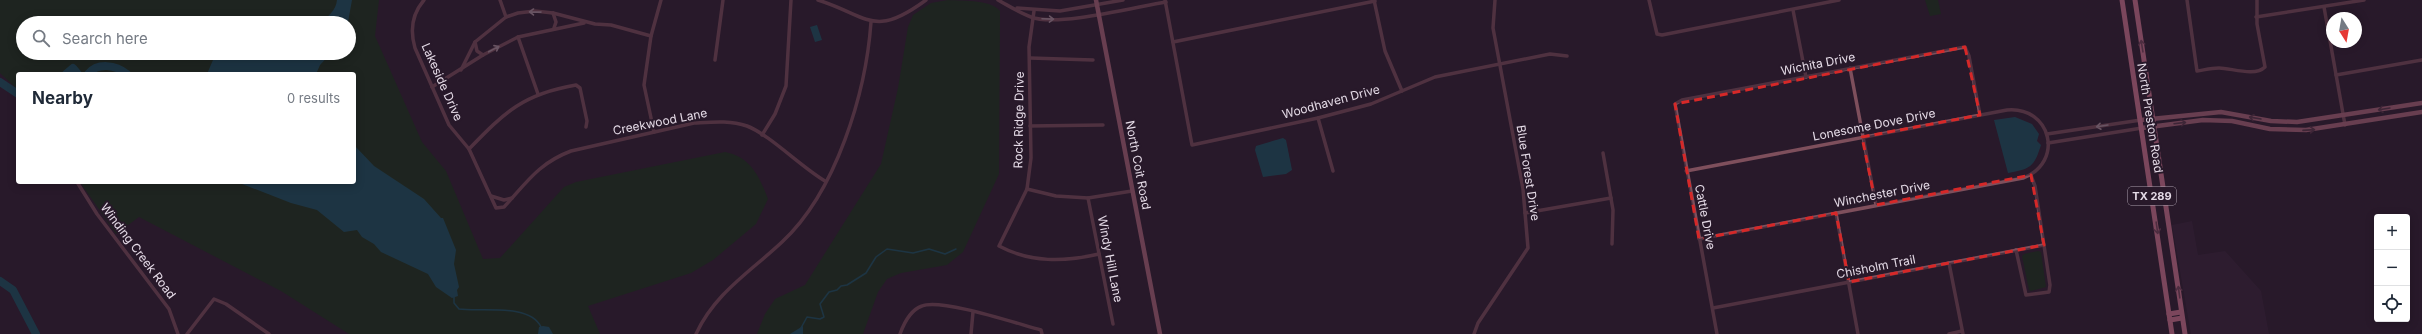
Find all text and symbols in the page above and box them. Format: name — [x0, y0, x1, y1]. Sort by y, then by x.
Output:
one-way arrow — [529, 8, 542, 16]
north arrow — [2326, 12, 2362, 48]
one-way arrow — [1041, 15, 1054, 23]
search box — [16, 16, 356, 60]
icon: search — [30, 27, 52, 49]
text: Search here — [62, 29, 148, 48]
one-way arrow — [2138, 40, 2146, 53]
street label: Lakeside Drive — [419, 41, 466, 123]
one-way arrow — [488, 44, 500, 52]
street label: Wichita Drive — [1779, 49, 1856, 78]
street label: North Preston Road — [2134, 62, 2167, 174]
street label: Rock Ridge Drive — [1010, 71, 1027, 169]
street label: Woodhaven Drive — [1280, 81, 1381, 122]
text: Nearby — [32, 88, 93, 108]
text: 0 results — [287, 90, 340, 106]
street label: Creekwood Lane — [611, 105, 708, 138]
street label: Lonesome Dove Drive — [1811, 105, 1937, 144]
one-way arrow — [2377, 106, 2390, 114]
one-way arrow — [2249, 114, 2262, 122]
street label: North Coit Road — [1122, 119, 1154, 211]
one-way arrow — [2173, 119, 2186, 127]
one-way arrow — [2096, 122, 2109, 130]
street label: Blue Forest Drive — [1514, 124, 1543, 222]
one-way arrow — [2302, 126, 2315, 133]
street label: Winchester Drive — [1833, 177, 1931, 210]
street label: Cattle Drive — [1692, 183, 1719, 251]
road number: TX 289 — [2128, 187, 2176, 205]
street label: Winding Creek Road — [98, 200, 179, 301]
street label: Windy Hill Lane — [1095, 214, 1126, 304]
map controls — [2374, 214, 2410, 322]
button: + — [2374, 214, 2410, 250]
one-way arrow — [2153, 221, 2161, 234]
button: − — [2374, 250, 2410, 286]
street label: Chisholm Trail — [1835, 251, 1917, 282]
one-way arrow — [2175, 286, 2183, 299]
button: locate — [2374, 286, 2410, 322]

